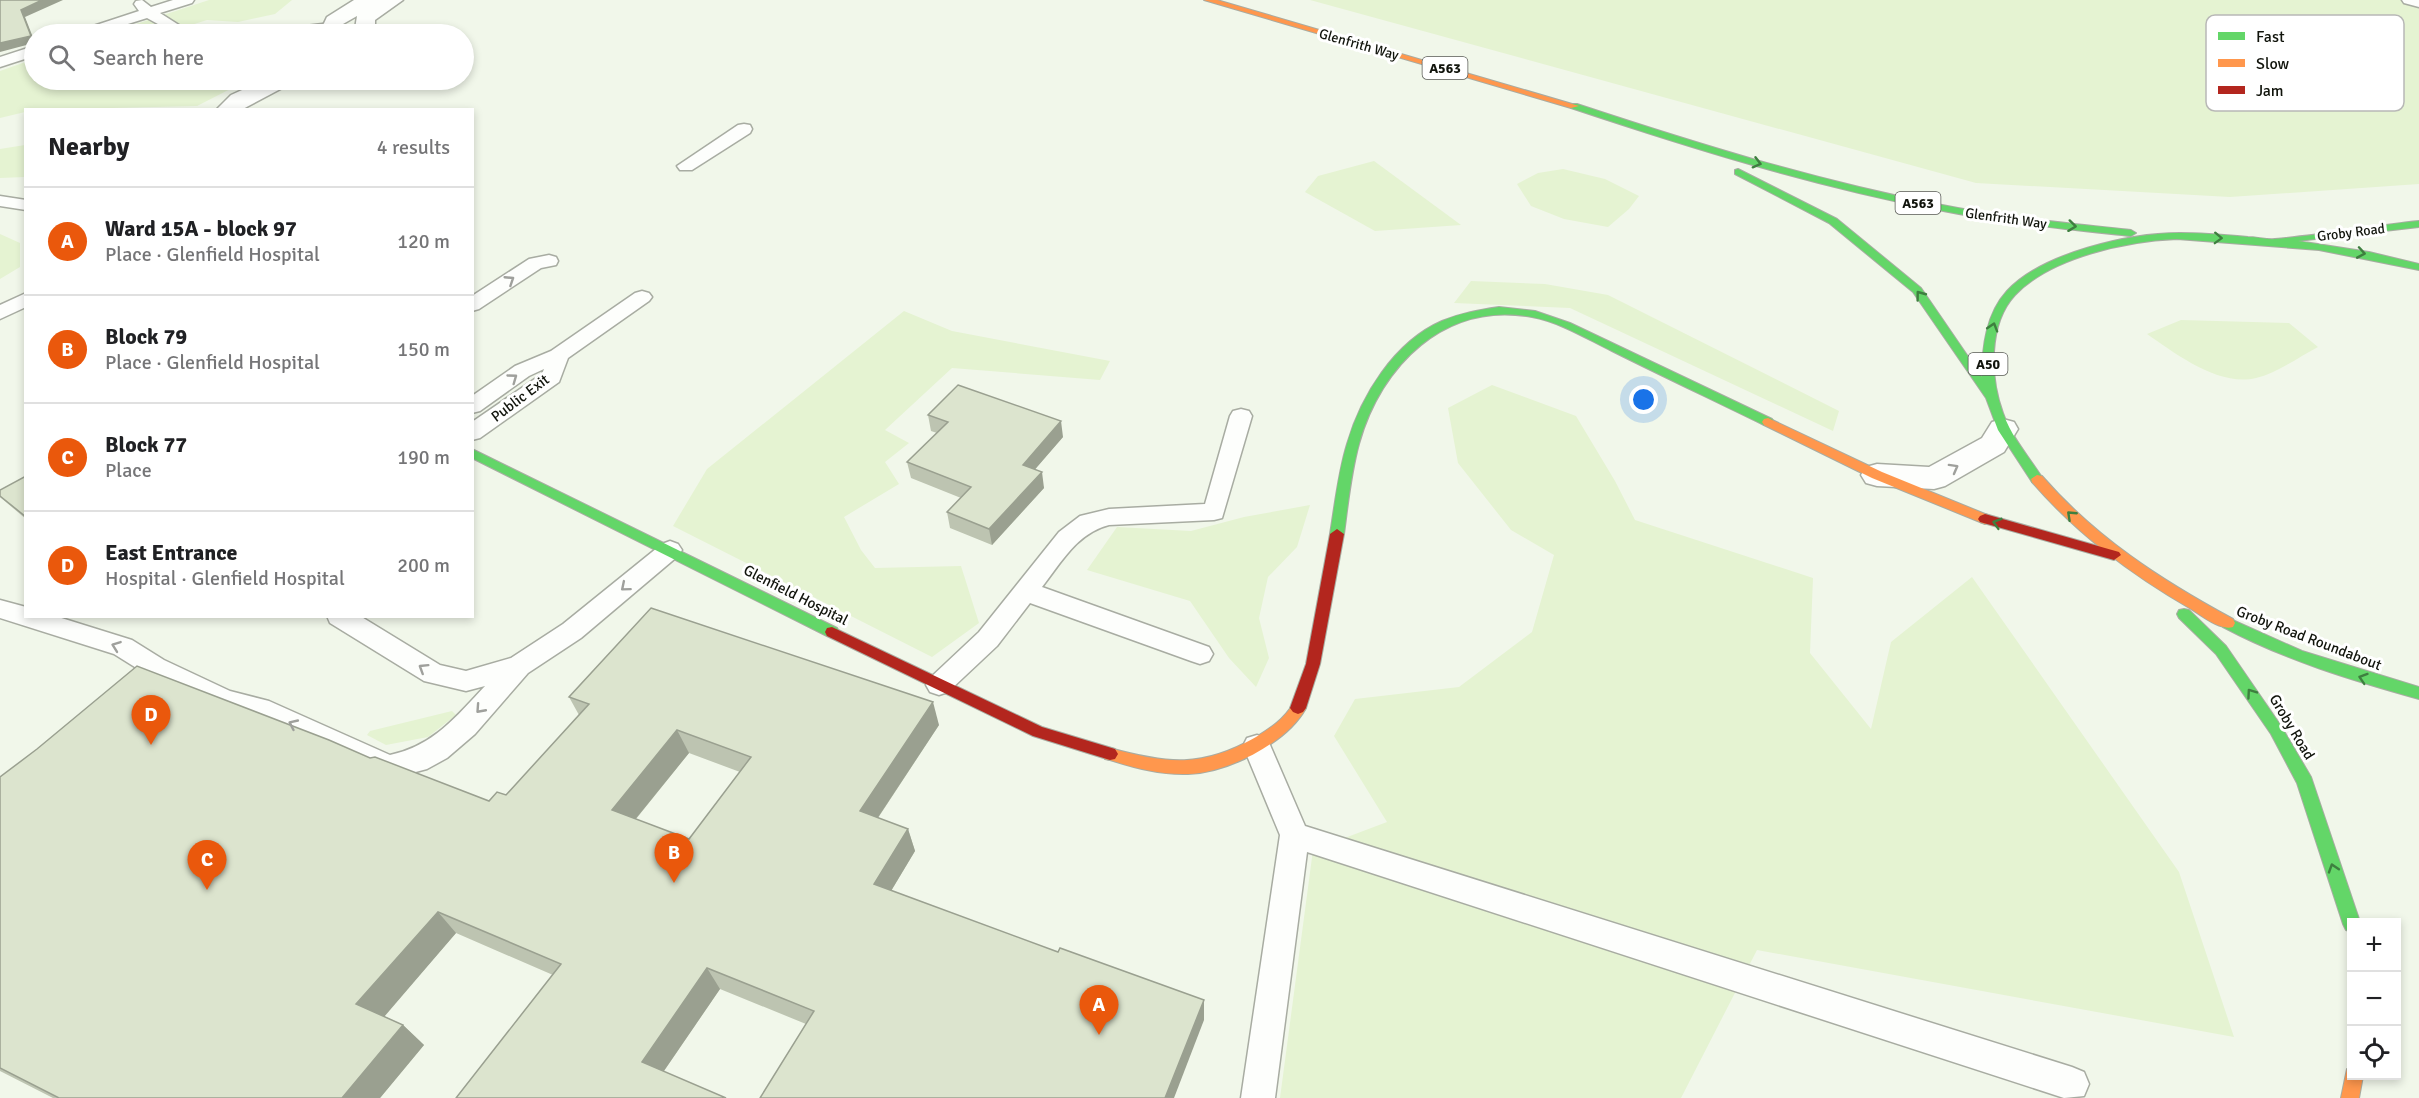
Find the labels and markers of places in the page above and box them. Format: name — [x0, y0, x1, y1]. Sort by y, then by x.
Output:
pin: D — [132, 696, 170, 745]
pin: B — [654, 834, 694, 883]
pin: C — [188, 840, 226, 890]
pin: A — [1080, 986, 1118, 1035]

